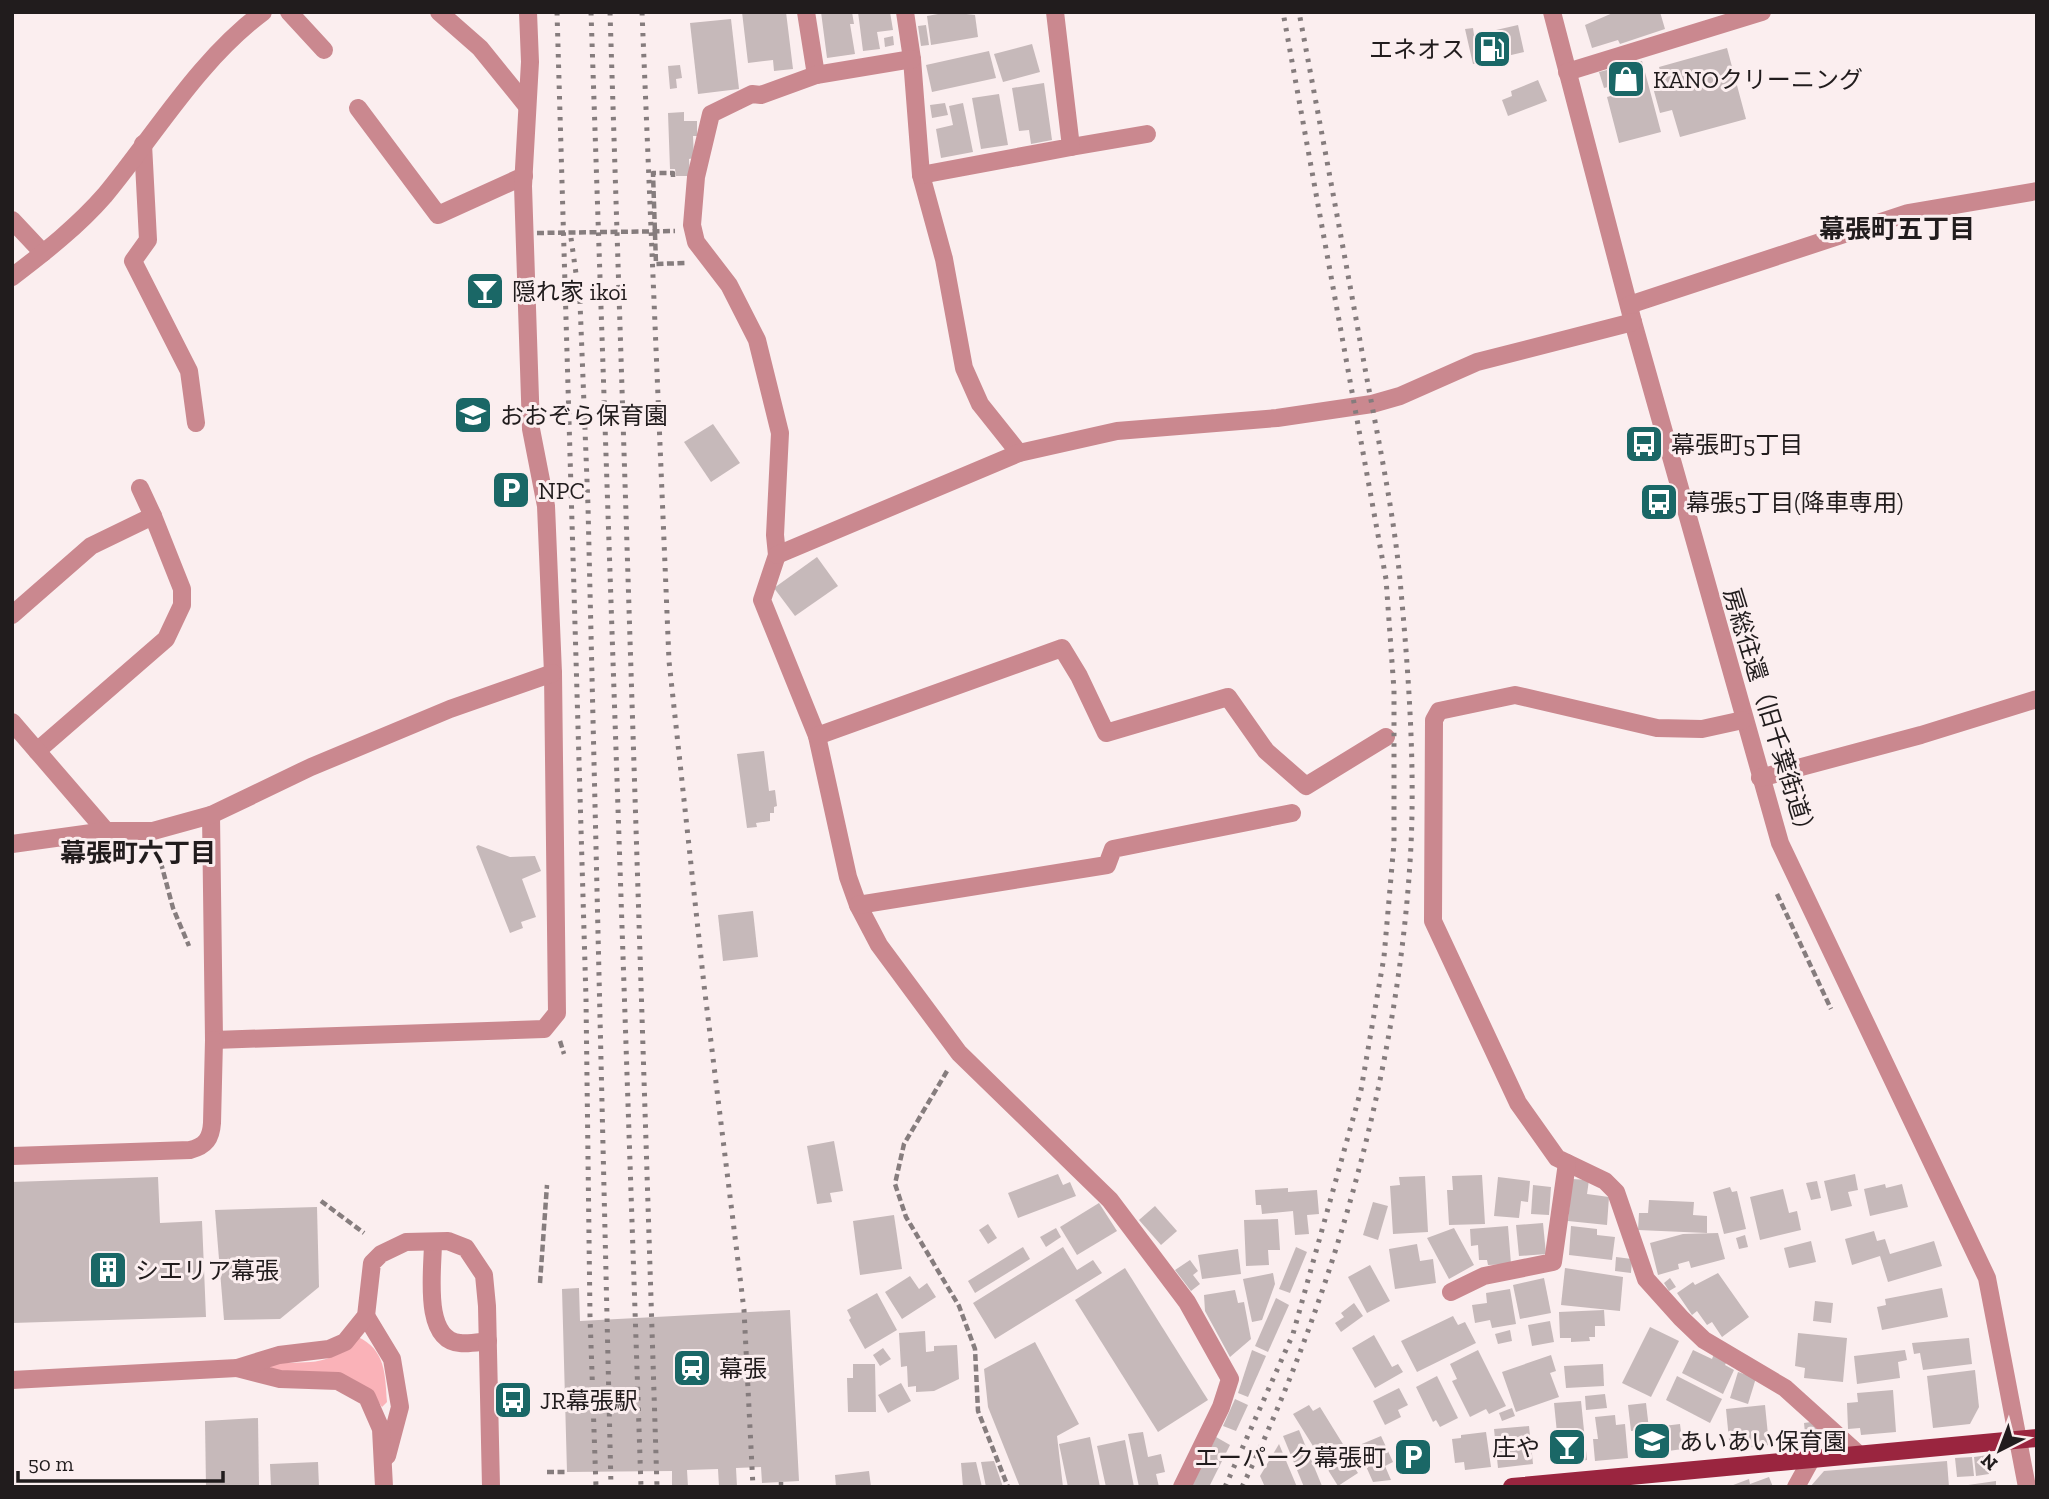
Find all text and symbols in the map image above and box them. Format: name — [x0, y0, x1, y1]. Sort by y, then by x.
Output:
fuel station icon: エネオス — [1471, 28, 1513, 70]
place label: エネオス — [1369, 35, 1465, 64]
shop icon: KANOクリーニング — [1605, 58, 1647, 100]
place label: KANOクリーニング — [1653, 65, 1863, 94]
district label: 幕張町五丁目 — [1819, 213, 1975, 245]
bar icon: 隠れ家 ikoi — [464, 270, 506, 312]
place label: 隠れ家 ikoi — [512, 277, 628, 306]
school or university icon: おおぞら保育園 — [452, 394, 494, 436]
place label: おおぞら保育園 — [500, 401, 668, 430]
bus stop icon: 幕張町5丁目 — [1623, 423, 1665, 465]
place label: 幕張町5丁目 — [1671, 430, 1803, 459]
parking icon: NPC — [490, 469, 532, 511]
place label: NPC — [538, 476, 585, 505]
bus stop icon: 幕張5丁目(降車専用) — [1638, 481, 1680, 523]
place label: 幕張5丁目(降車専用) — [1686, 488, 1903, 517]
street label: 房総往還（旧千葉街道） — [1718, 585, 1822, 845]
district label: 幕張町六丁目 — [60, 837, 216, 869]
building icon: シエリア幕張 — [87, 1249, 129, 1291]
place label: シエリア幕張 — [135, 1256, 279, 1285]
station icon: 幕張 — [671, 1347, 713, 1389]
place label: 幕張 — [719, 1354, 767, 1383]
bus stop icon: JR幕張駅 — [492, 1379, 534, 1421]
place label: JR幕張駅 — [540, 1386, 638, 1415]
north arrow — [1965, 1415, 2035, 1485]
school or university icon: あいあい保育園 — [1631, 1420, 1673, 1462]
bar icon: 庄や — [1546, 1426, 1588, 1468]
place label: あいあい保育園 — [1679, 1427, 1847, 1456]
place label: 庄や — [1492, 1433, 1540, 1462]
parking icon: エーパーク幕張町 — [1392, 1436, 1434, 1478]
scale bar — [18, 1440, 222, 1484]
place label: エーパーク幕張町 — [1194, 1443, 1386, 1472]
text: N — [1976, 1449, 2002, 1476]
text: 50 m — [28, 1451, 74, 1476]

